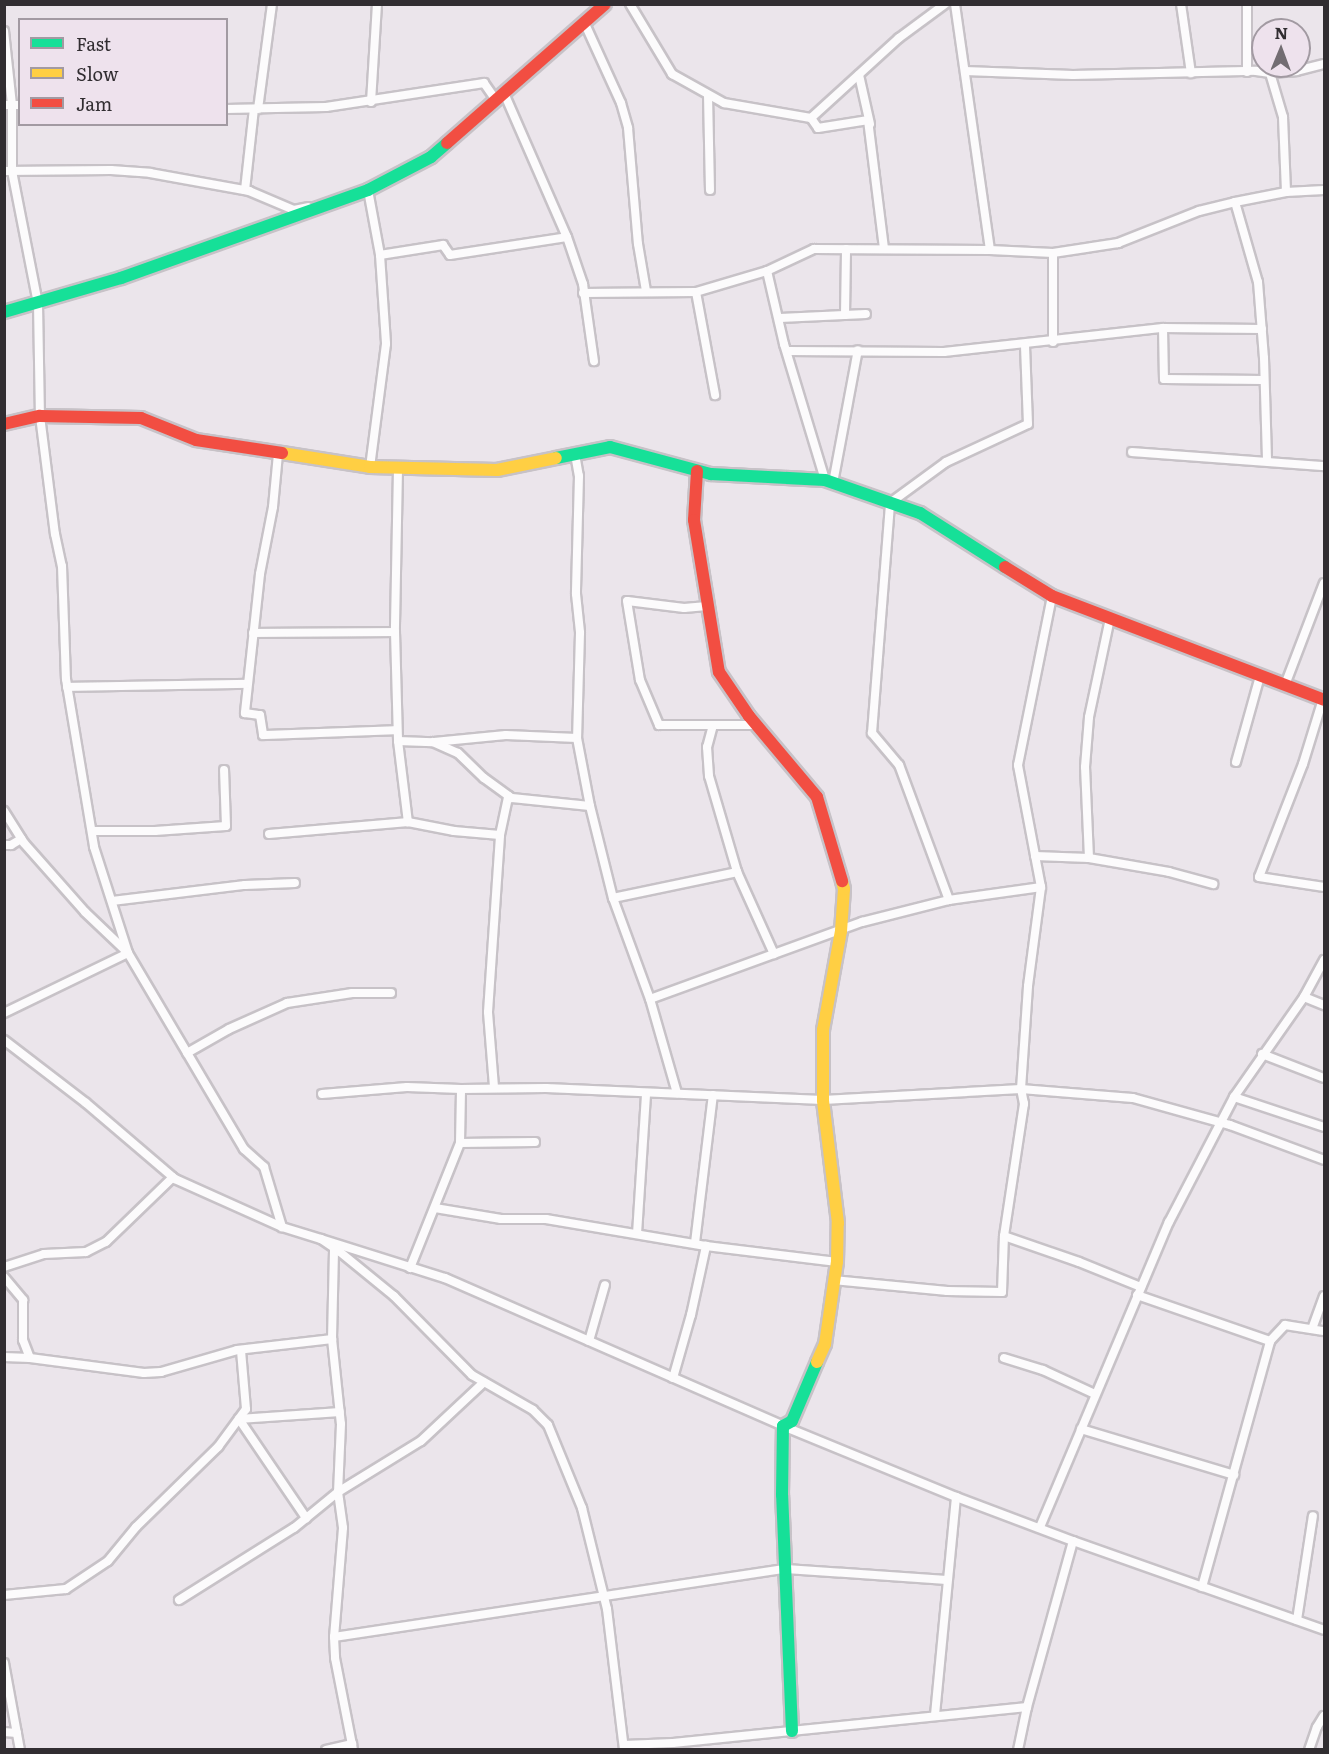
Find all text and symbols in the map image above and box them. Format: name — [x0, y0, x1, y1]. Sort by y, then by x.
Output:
legend — [18, 18, 228, 126]
north arrow — [1251, 18, 1311, 78]
text: N — [1274, 20, 1288, 44]
text: Fast — [76, 30, 111, 57]
text: Slow — [76, 60, 118, 87]
text: Jam — [76, 90, 112, 117]

